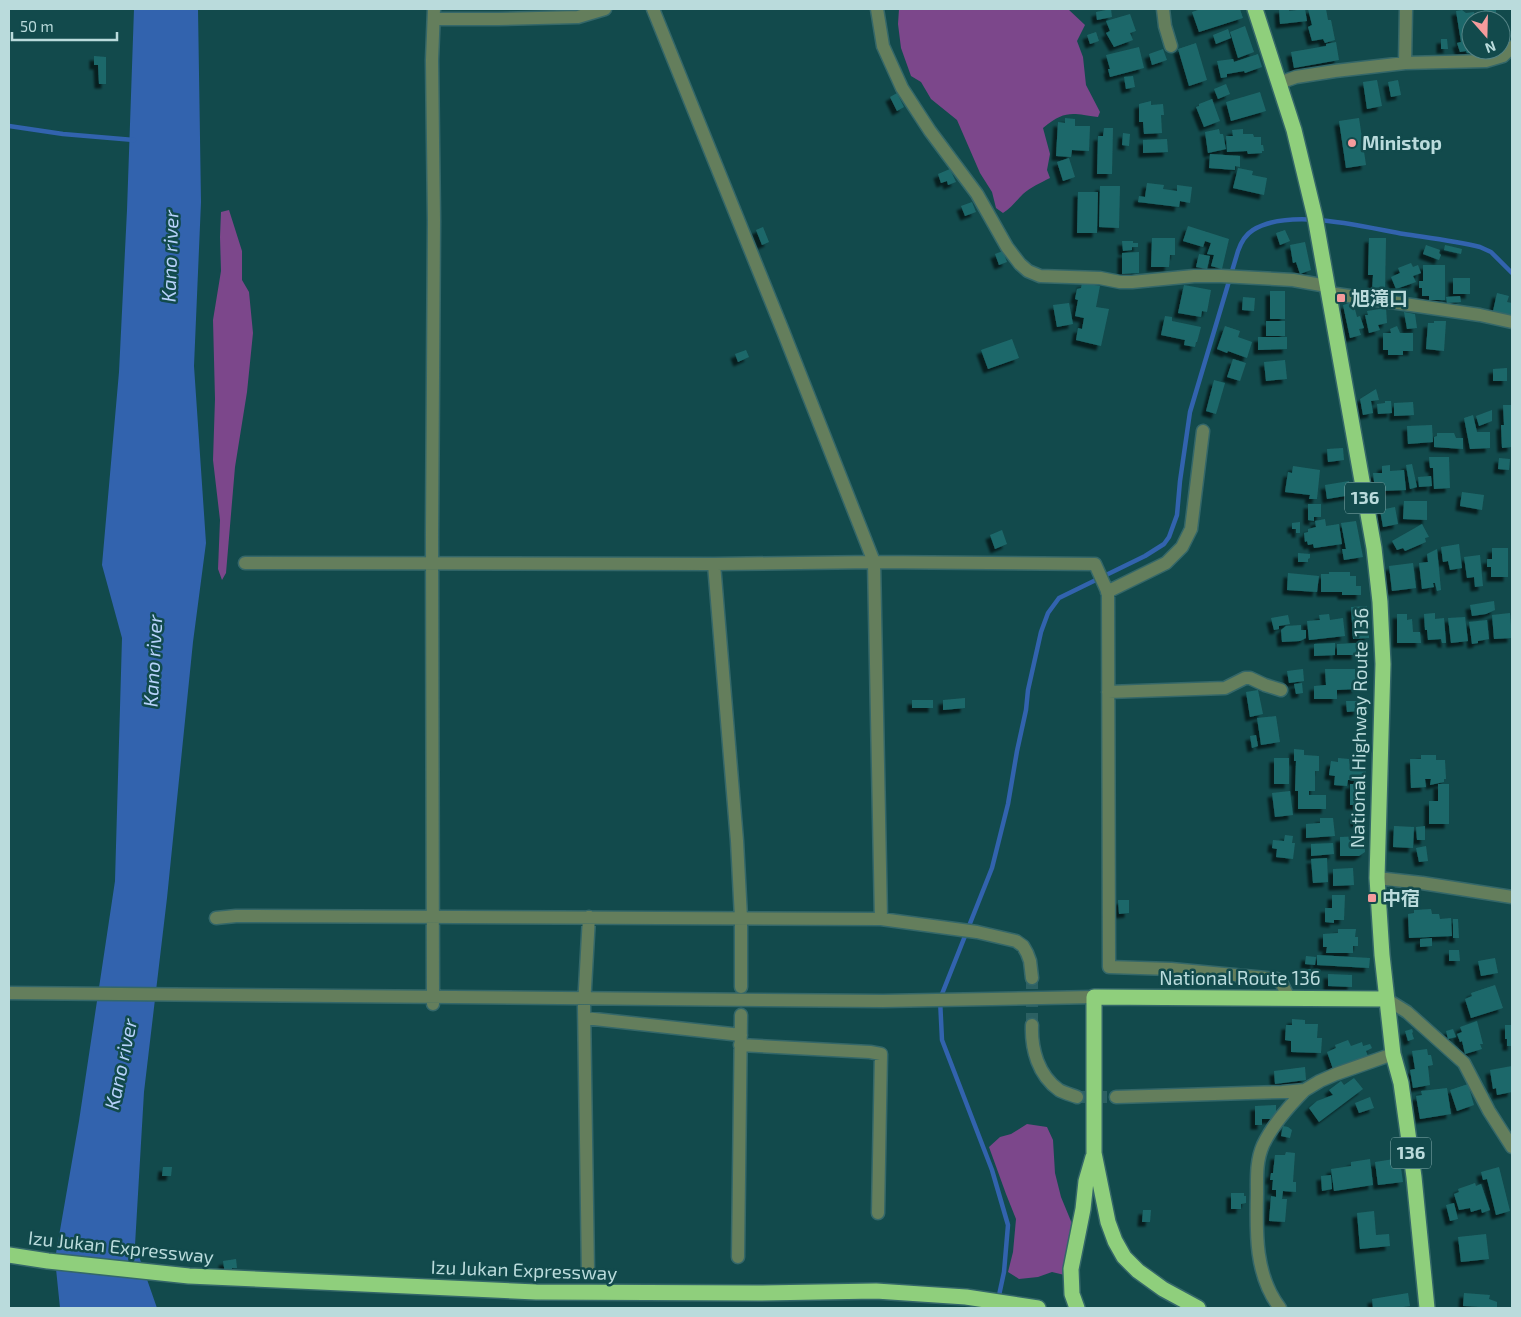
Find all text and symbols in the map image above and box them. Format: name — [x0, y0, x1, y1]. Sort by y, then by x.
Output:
scale bar — [12, 10, 118, 42]
north arrow — [1461, 10, 1511, 60]
text: 50 m — [20, 17, 54, 35]
text: N — [1483, 38, 1498, 57]
place label: Ministop — [1362, 131, 1442, 154]
marker: Ministop — [1346, 137, 1358, 149]
water label: Kano river — [155, 208, 183, 303]
place label: 旭滝口 — [1351, 286, 1408, 309]
marker: 旭滝口 — [1335, 292, 1347, 304]
road number: 136 — [1345, 482, 1385, 514]
street label: National Highway Route 136 — [1345, 608, 1372, 848]
water label: Kano river — [138, 613, 166, 708]
place label: 中宿 — [1382, 886, 1420, 909]
marker: 中宿 — [1366, 892, 1378, 904]
street label: National Route 136 — [1159, 966, 1321, 989]
water label: Kano river — [99, 1015, 142, 1112]
road number: 136 — [1391, 1138, 1431, 1168]
street label: Izu Jukan Expressway — [27, 1225, 215, 1268]
street label: Izu Jukan Expressway — [430, 1255, 618, 1284]

